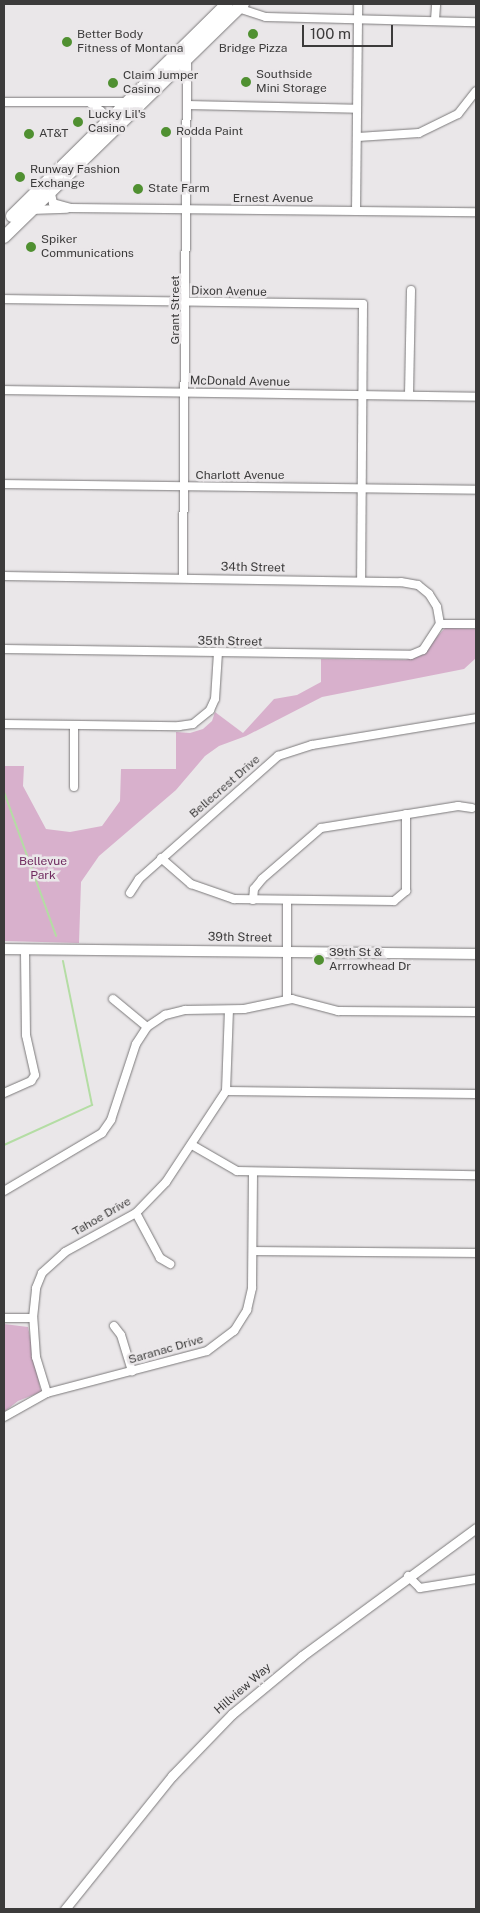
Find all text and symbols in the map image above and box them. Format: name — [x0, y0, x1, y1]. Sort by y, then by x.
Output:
scale bar — [305, 15, 396, 47]
text: 100 m — [310, 25, 351, 42]
place label: Better Body Fitness of Montana — [77, 28, 184, 56]
marker: Bridge Pizza — [247, 28, 259, 40]
marker: Better Body Fitness of Montana — [61, 36, 73, 48]
place label: Bridge Pizza — [219, 42, 287, 56]
place label: Southside Mini Storage — [256, 68, 327, 96]
place label: Claim Jumper Casino — [123, 69, 199, 97]
marker: Southside Mini Storage — [240, 76, 252, 88]
marker: Claim Jumper Casino — [107, 77, 119, 89]
place label: Lucky Lil's Casino — [88, 108, 146, 136]
marker: Lucky Lil's Casino — [72, 116, 84, 128]
place label: Rodda Paint — [176, 125, 243, 139]
marker: Rodda Paint — [160, 126, 172, 138]
place label: AT&T — [39, 127, 68, 141]
marker: AT&T — [23, 128, 35, 140]
place label: Runway Fashion Exchange — [30, 163, 120, 191]
marker: Runway Fashion Exchange — [14, 171, 26, 183]
place label: State Farm — [148, 182, 210, 196]
marker: State Farm — [132, 183, 144, 195]
street label: Ernest Avenue — [233, 192, 313, 206]
place label: Spiker Communications — [41, 233, 134, 261]
marker: Spiker Communications — [25, 241, 37, 253]
street label: Grant Street — [169, 275, 183, 345]
street label: Dixon Avenue — [191, 284, 267, 300]
street label: McDonald Avenue — [190, 374, 290, 390]
street label: Charlott Avenue — [195, 469, 285, 483]
street label: 34th Street — [221, 560, 285, 576]
street label: 35th Street — [197, 634, 263, 650]
street label: Bellecrest Drive — [187, 753, 263, 821]
park label: Bellevue Park — [19, 855, 67, 883]
street label: 39th Street — [208, 930, 272, 946]
place label: 39th St & Arrrowhead Dr — [329, 946, 411, 974]
marker: 39th St & Arrrowhead Dr — [313, 954, 325, 966]
street label: Tahoe Drive — [70, 1194, 134, 1240]
street label: Saranac Drive — [127, 1332, 205, 1368]
street label: Hillview Way — [212, 1660, 274, 1718]

